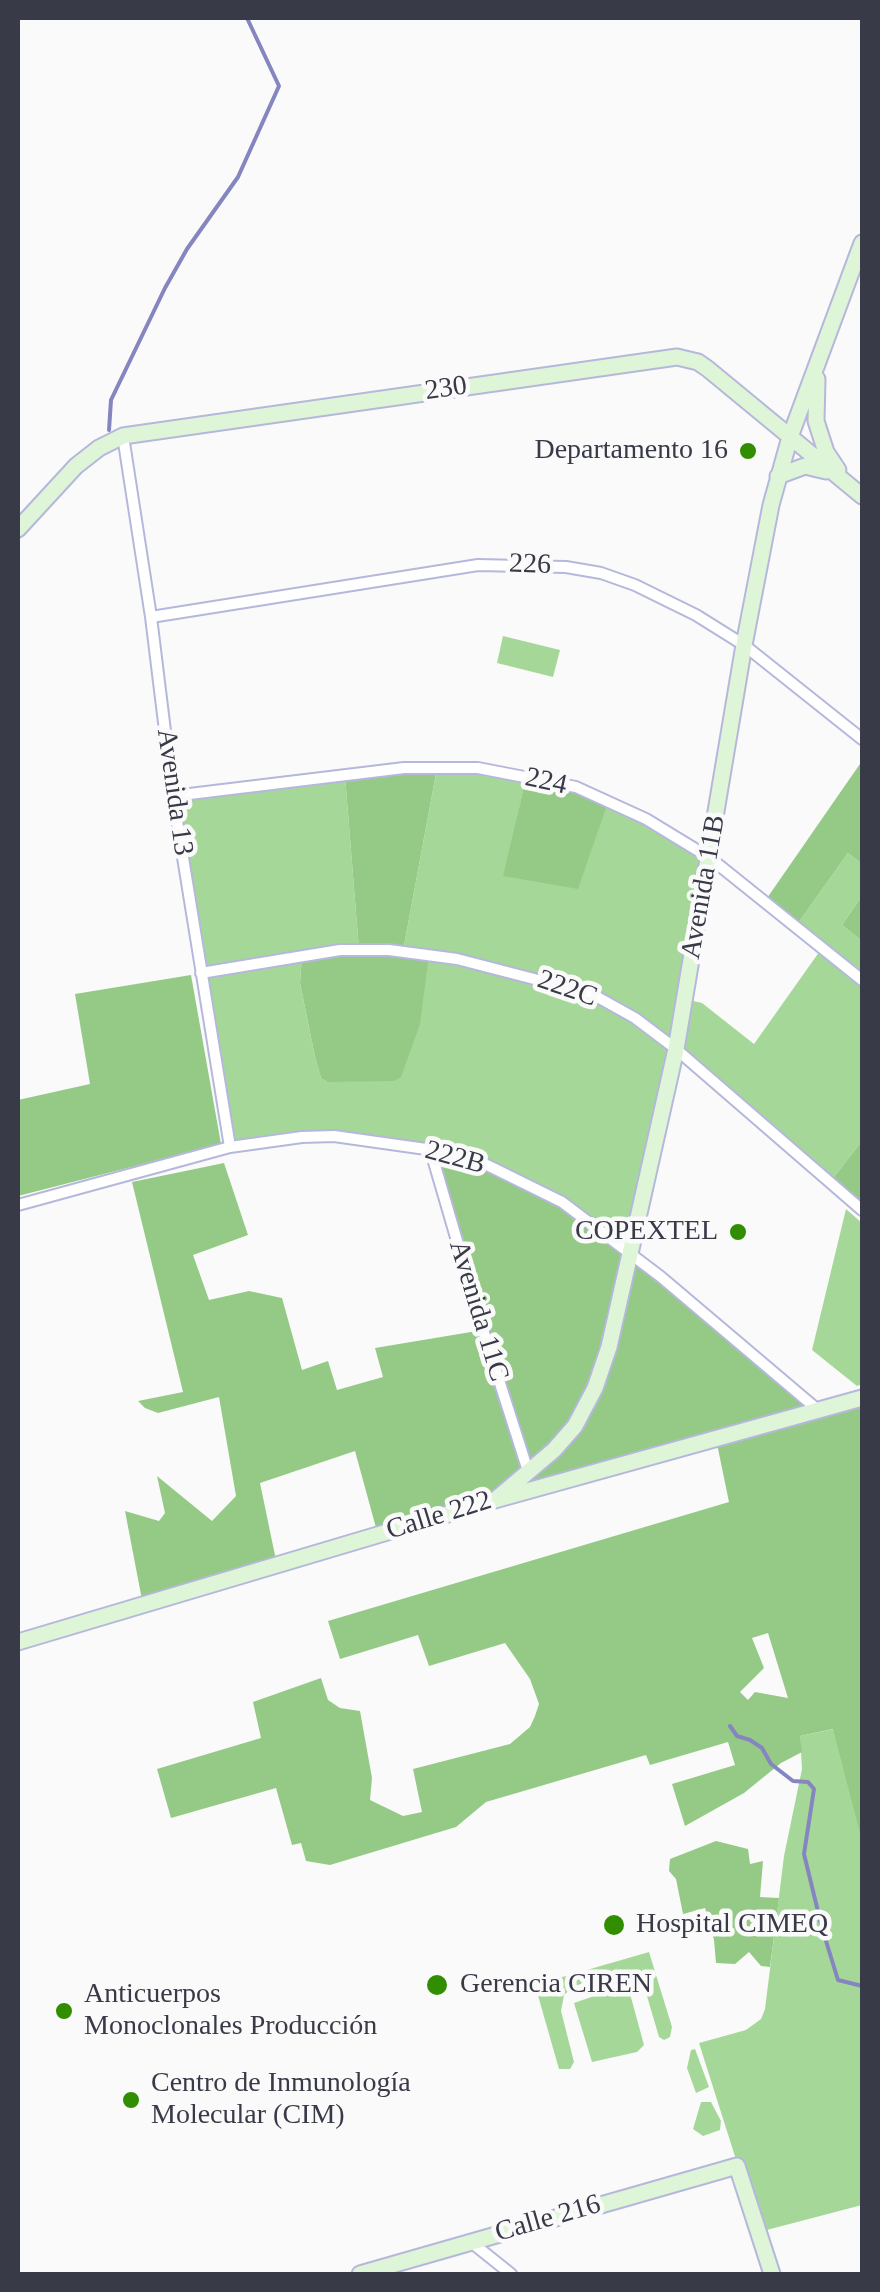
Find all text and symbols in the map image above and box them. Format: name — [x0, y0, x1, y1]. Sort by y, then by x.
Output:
street label: 230 — [423, 369, 469, 409]
place label: Departamento 16 — [534, 434, 728, 468]
marker: Departamento 16 — [737, 440, 759, 462]
street label: 226 — [508, 547, 552, 583]
street label: Avenida 13 — [148, 726, 200, 858]
street label: 224 — [522, 761, 570, 803]
street label: Avenida 11B — [675, 812, 733, 962]
street label: 222C — [533, 963, 601, 1015]
street label: 222B — [421, 1134, 489, 1182]
place label: COPEXTEL — [575, 1215, 718, 1249]
marker: COPEXTEL — [727, 1221, 749, 1243]
street label: Avenida 11C — [441, 1237, 515, 1385]
street label: Calle 222 — [382, 1484, 496, 1548]
place label: Hospital CIMEQ — [636, 1908, 828, 1942]
marker: Hospital CIMEQ — [601, 1912, 627, 1938]
place label: Gerencia CIREN — [460, 1968, 652, 2002]
marker: Gerencia CIREN — [424, 1972, 450, 1998]
place label: Anticuerpos Monoclonales Producción — [84, 1978, 377, 2044]
marker: Anticuerpos Monoclonales Producción — [53, 2000, 75, 2022]
place label: Centro de Inmunología Molecular (CIM) — [151, 2067, 411, 2133]
marker: Centro de Inmunología Molecular (CIM) — [120, 2089, 142, 2111]
street label: Calle 216 — [491, 2188, 605, 2250]

